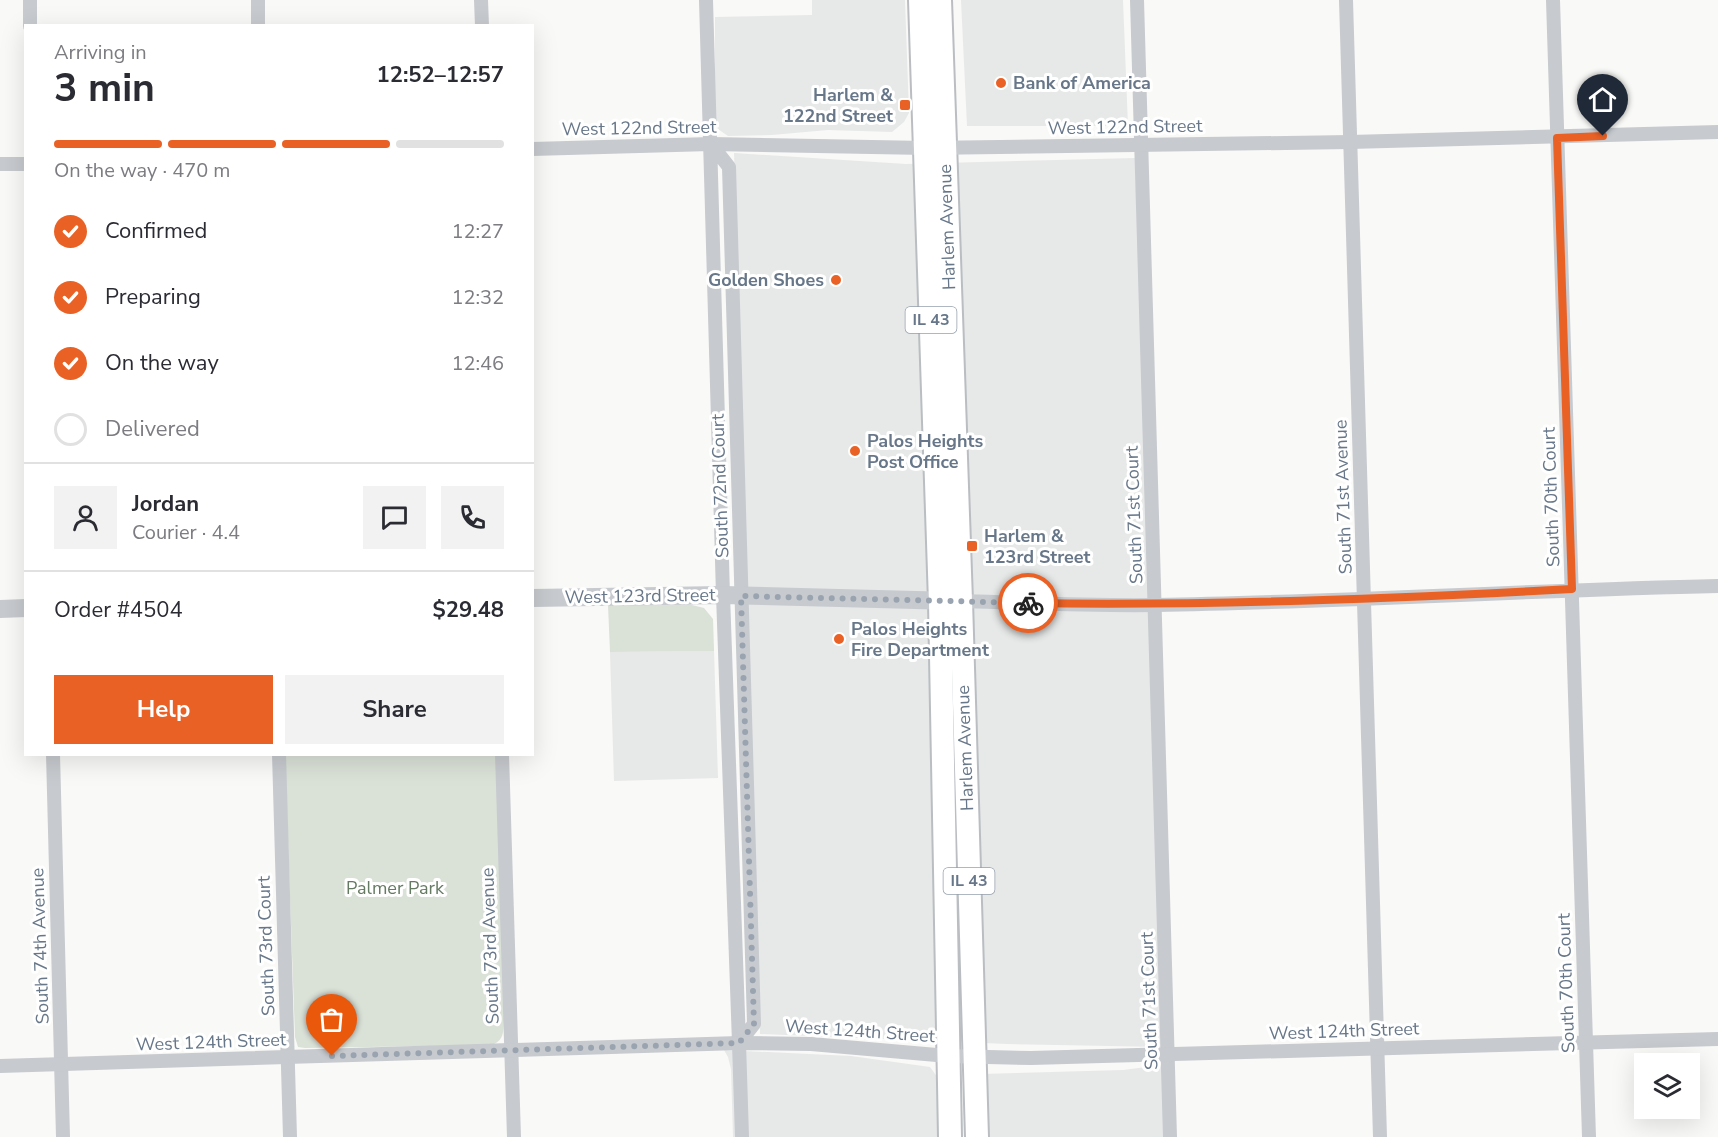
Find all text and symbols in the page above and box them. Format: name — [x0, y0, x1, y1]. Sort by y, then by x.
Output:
text: Arriving in — [54, 39, 147, 66]
text: 12:52–12:57 — [376, 60, 504, 90]
text: 3 min — [54, 62, 155, 115]
place label: Bank of America — [1013, 71, 1151, 95]
pin — [1577, 74, 1628, 136]
marker: Bank of America — [994, 76, 1008, 90]
place label: Harlem & 122nd Street — [783, 83, 894, 128]
icon: home — [1586, 83, 1619, 116]
marker: Harlem & 122nd Street — [898, 98, 912, 112]
street label: West 122nd Street — [1047, 114, 1203, 140]
street label: West 122nd Street — [561, 115, 717, 141]
text: On the way · 470 m — [54, 157, 230, 184]
street label: Harlem Avenue — [933, 164, 961, 290]
icon: check — [54, 215, 87, 248]
text: Confirmed — [105, 216, 207, 246]
text: 12:27 — [451, 218, 504, 245]
place label: Golden Shoes — [708, 268, 824, 292]
marker: Golden Shoes — [829, 273, 843, 287]
icon: check — [54, 281, 87, 314]
text: Preparing — [105, 282, 201, 312]
text: 12:32 — [451, 284, 504, 311]
road number: IL 43 — [906, 307, 956, 333]
icon: check — [54, 347, 87, 380]
text: On the way — [105, 348, 219, 378]
text: 12:46 — [451, 350, 504, 377]
street label: South 72nd Court — [705, 413, 735, 558]
text: Delivered — [105, 414, 200, 444]
street label: South 71st Avenue — [1328, 419, 1358, 575]
street label: South 70th Court — [1537, 426, 1565, 567]
place label: Palos Heights Post Office — [867, 429, 983, 474]
marker: Palos Heights Post Office — [848, 444, 862, 458]
street label: South 71st Court — [1120, 445, 1148, 584]
button: person — [54, 486, 117, 549]
button: chat — [363, 486, 426, 549]
button: phone — [441, 486, 504, 549]
text: Jordan — [132, 489, 199, 519]
text: Courier · 4.4 — [132, 519, 240, 546]
place label: Harlem & 123rd Street — [984, 524, 1091, 569]
marker: Harlem & 123rd Street — [965, 539, 979, 553]
courier — [998, 573, 1058, 633]
street label: West 123rd Street — [564, 583, 716, 609]
icon: bike — [1012, 587, 1045, 620]
text: Order #4504 — [54, 595, 183, 625]
text: $29.48 — [433, 595, 504, 625]
place label: Palos Heights Fire Department — [851, 617, 989, 662]
marker: Palos Heights Fire Department — [832, 632, 846, 646]
button: Help — [54, 675, 273, 744]
button: Share — [285, 675, 504, 744]
street label: Harlem Avenue — [951, 685, 979, 811]
street label: South 74th Avenue — [25, 867, 55, 1025]
street label: South 73rd Avenue — [475, 867, 505, 1025]
road number: IL 43 — [944, 868, 994, 894]
street label: South 73rd Court — [252, 875, 280, 1016]
park label: Palmer Park — [346, 876, 445, 900]
street label: South 70th Court — [1552, 912, 1580, 1053]
street label: South 71st Court — [1135, 931, 1163, 1070]
pin — [306, 994, 357, 1056]
icon: bag — [315, 1003, 348, 1036]
street label: West 124th Street — [784, 1014, 937, 1048]
street label: West 124th Street — [1268, 1016, 1420, 1046]
street label: West 124th Street — [135, 1027, 287, 1057]
map controls — [1634, 1053, 1700, 1119]
button: layers — [1634, 1053, 1700, 1119]

